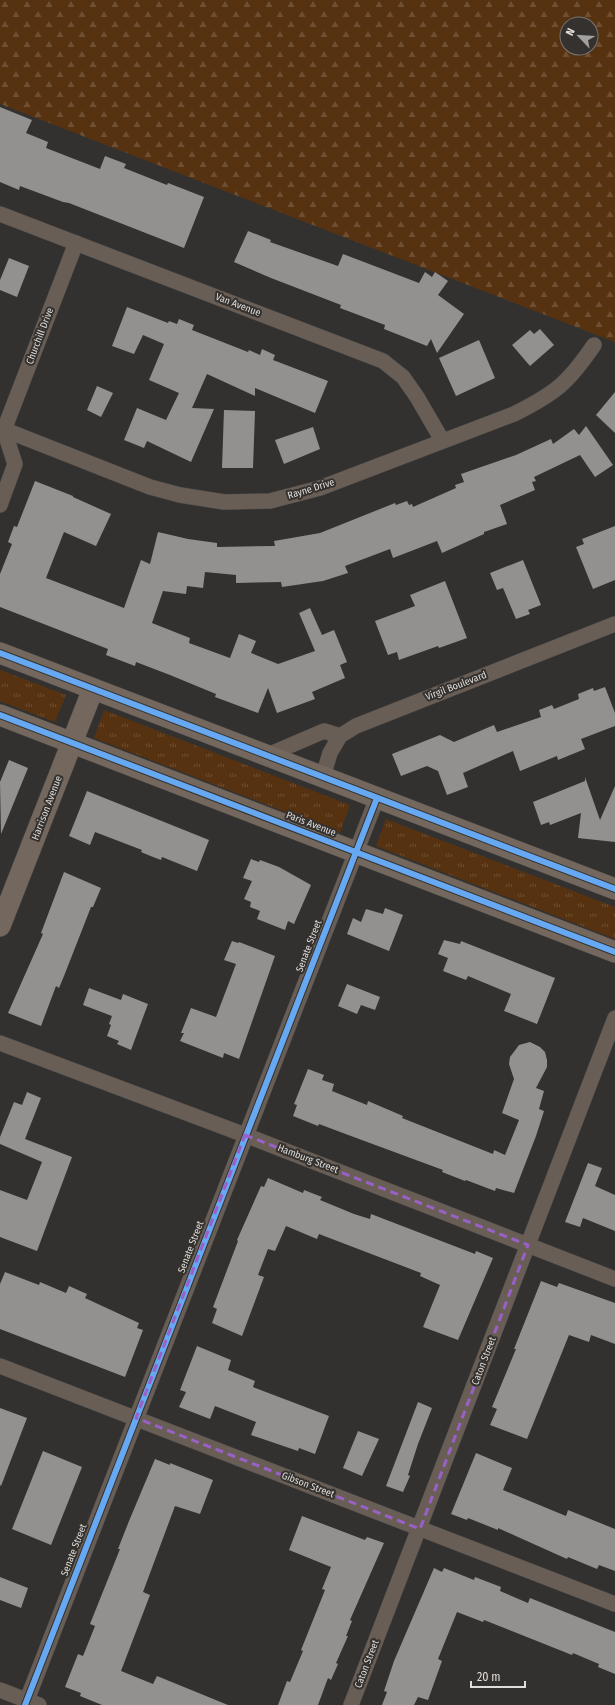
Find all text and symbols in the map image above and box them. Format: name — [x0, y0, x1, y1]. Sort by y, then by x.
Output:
north arrow — [559, 16, 599, 56]
text: N — [563, 26, 578, 38]
street label: Van Avenue — [214, 291, 262, 319]
street label: Churchill Drive — [24, 306, 56, 366]
street label: Rayne Drive — [286, 476, 336, 502]
street label: Virgil Boulevard — [424, 669, 488, 703]
street label: Harrison Avenue — [29, 774, 65, 842]
street label: Paris Avenue — [284, 809, 338, 839]
street label: Senate Street — [294, 917, 325, 974]
street label: Hamburg Street — [276, 1142, 341, 1176]
street label: Senate Street — [176, 1218, 207, 1275]
street label: Caton Street — [469, 1335, 499, 1387]
street label: Gibson Street — [280, 1469, 337, 1501]
street label: Senate Street — [59, 1521, 90, 1578]
street label: Caton Street — [352, 1638, 382, 1690]
scale bar — [471, 1663, 525, 1689]
text: 20 m — [477, 1670, 501, 1684]

